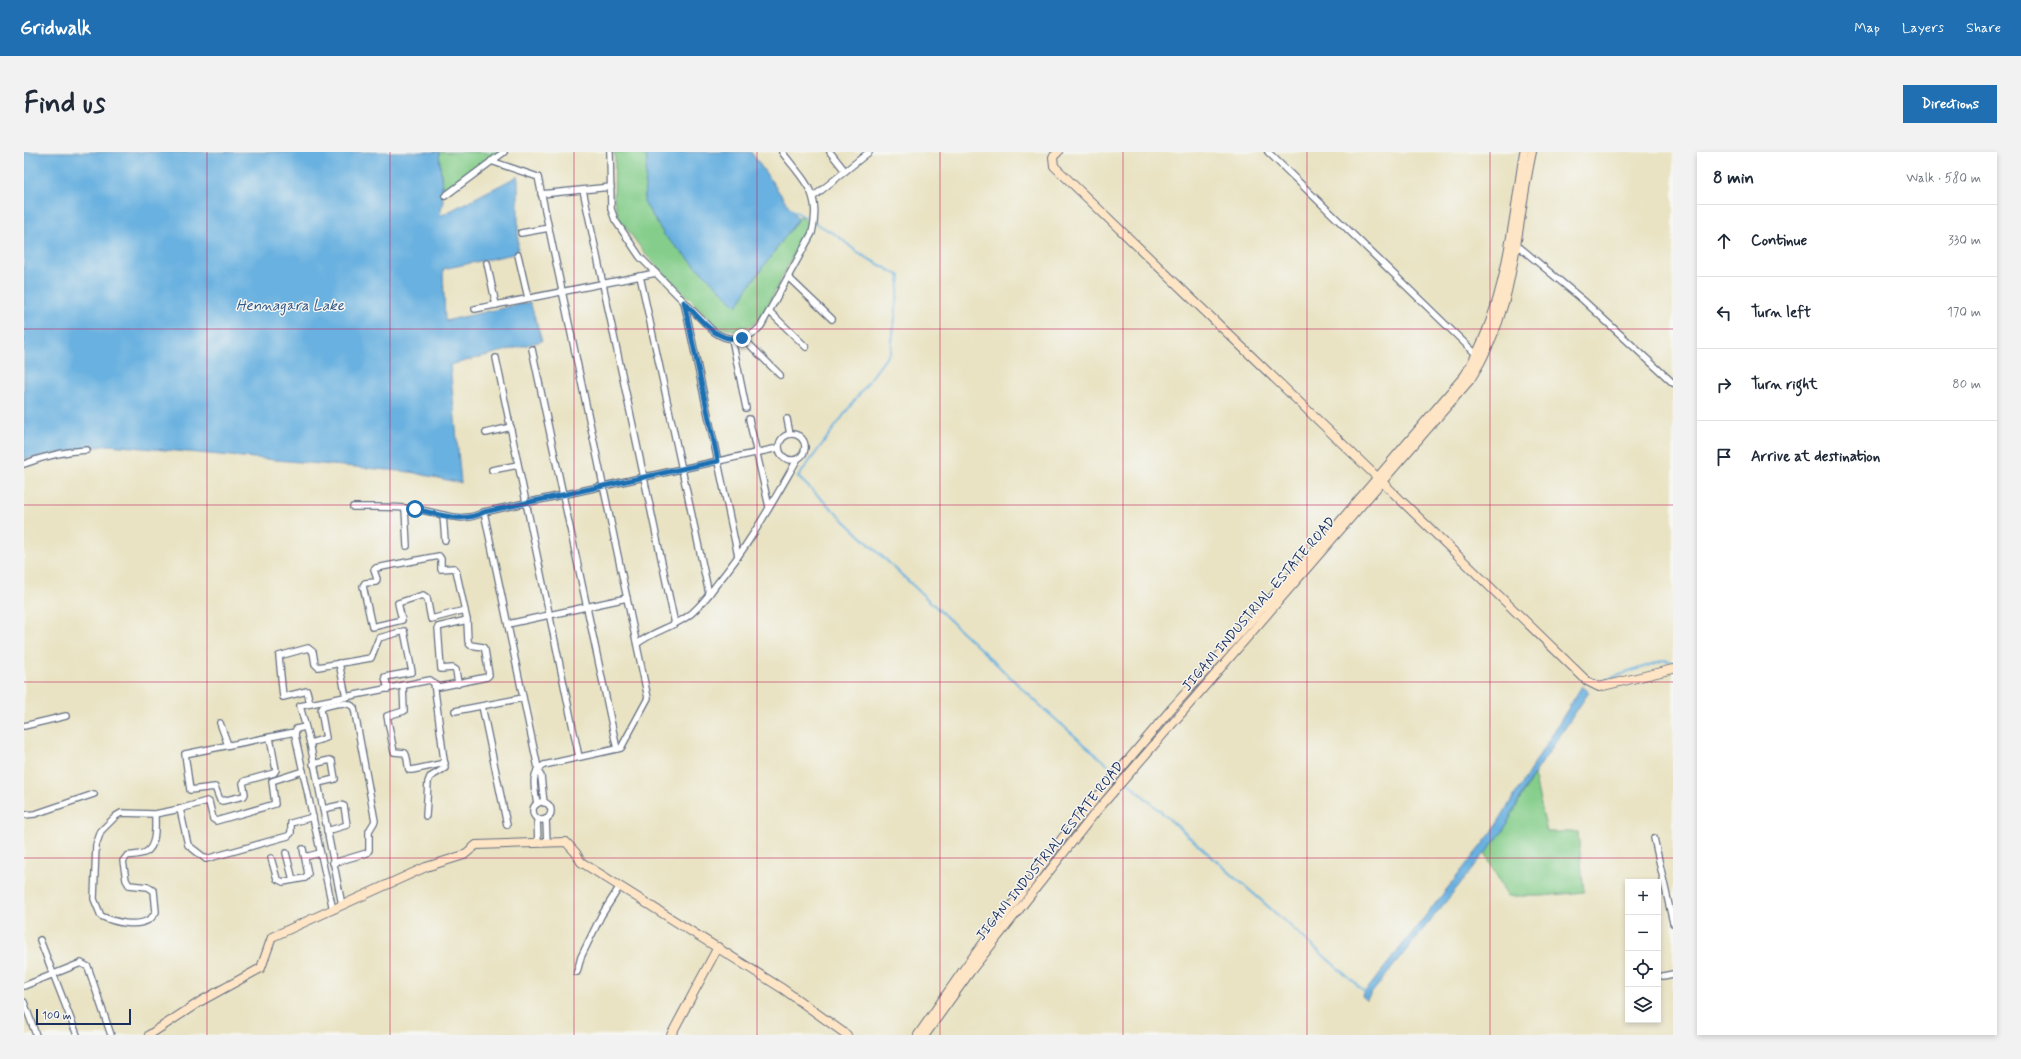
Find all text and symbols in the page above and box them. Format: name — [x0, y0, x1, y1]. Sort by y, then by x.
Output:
text: Gridwalk — [20, 16, 91, 41]
text: Map — [1854, 19, 1880, 37]
text: Layers — [1902, 19, 1944, 37]
text: Share — [1966, 19, 2001, 37]
button: Directions — [1903, 85, 1997, 123]
text: Find us — [24, 86, 105, 123]
text: 8 min — [1713, 167, 1754, 189]
text: Walk · 580 m — [1906, 170, 1981, 187]
icon: ahead — [1713, 230, 1735, 252]
text: Continue — [1751, 231, 1807, 251]
text: 330 m — [1948, 232, 1981, 249]
water label: Hennagara Lake — [236, 296, 345, 316]
icon: left — [1713, 302, 1735, 324]
text: Turn left — [1751, 303, 1811, 323]
text: 170 m — [1947, 304, 1981, 321]
route end — [733, 329, 751, 347]
icon: right — [1713, 374, 1735, 396]
text: Turn right — [1751, 375, 1818, 395]
text: 80 m — [1952, 376, 1981, 393]
icon: arrive — [1713, 446, 1735, 468]
text: Arrive at destination — [1751, 447, 1880, 467]
route start — [406, 500, 424, 518]
street label: JIGANI INDUSTRIAL ESTATE ROAD — [1178, 513, 1340, 695]
street label: JIGANI INDUSTRIAL ESTATE ROAD — [972, 758, 1128, 944]
map controls — [1625, 879, 1661, 1023]
button: + — [1625, 879, 1661, 915]
button: − — [1625, 915, 1661, 951]
button: locate — [1625, 951, 1661, 987]
button: layers — [1625, 987, 1661, 1023]
scale bar — [36, 1007, 131, 1026]
text: 100 m — [42, 1009, 72, 1023]

